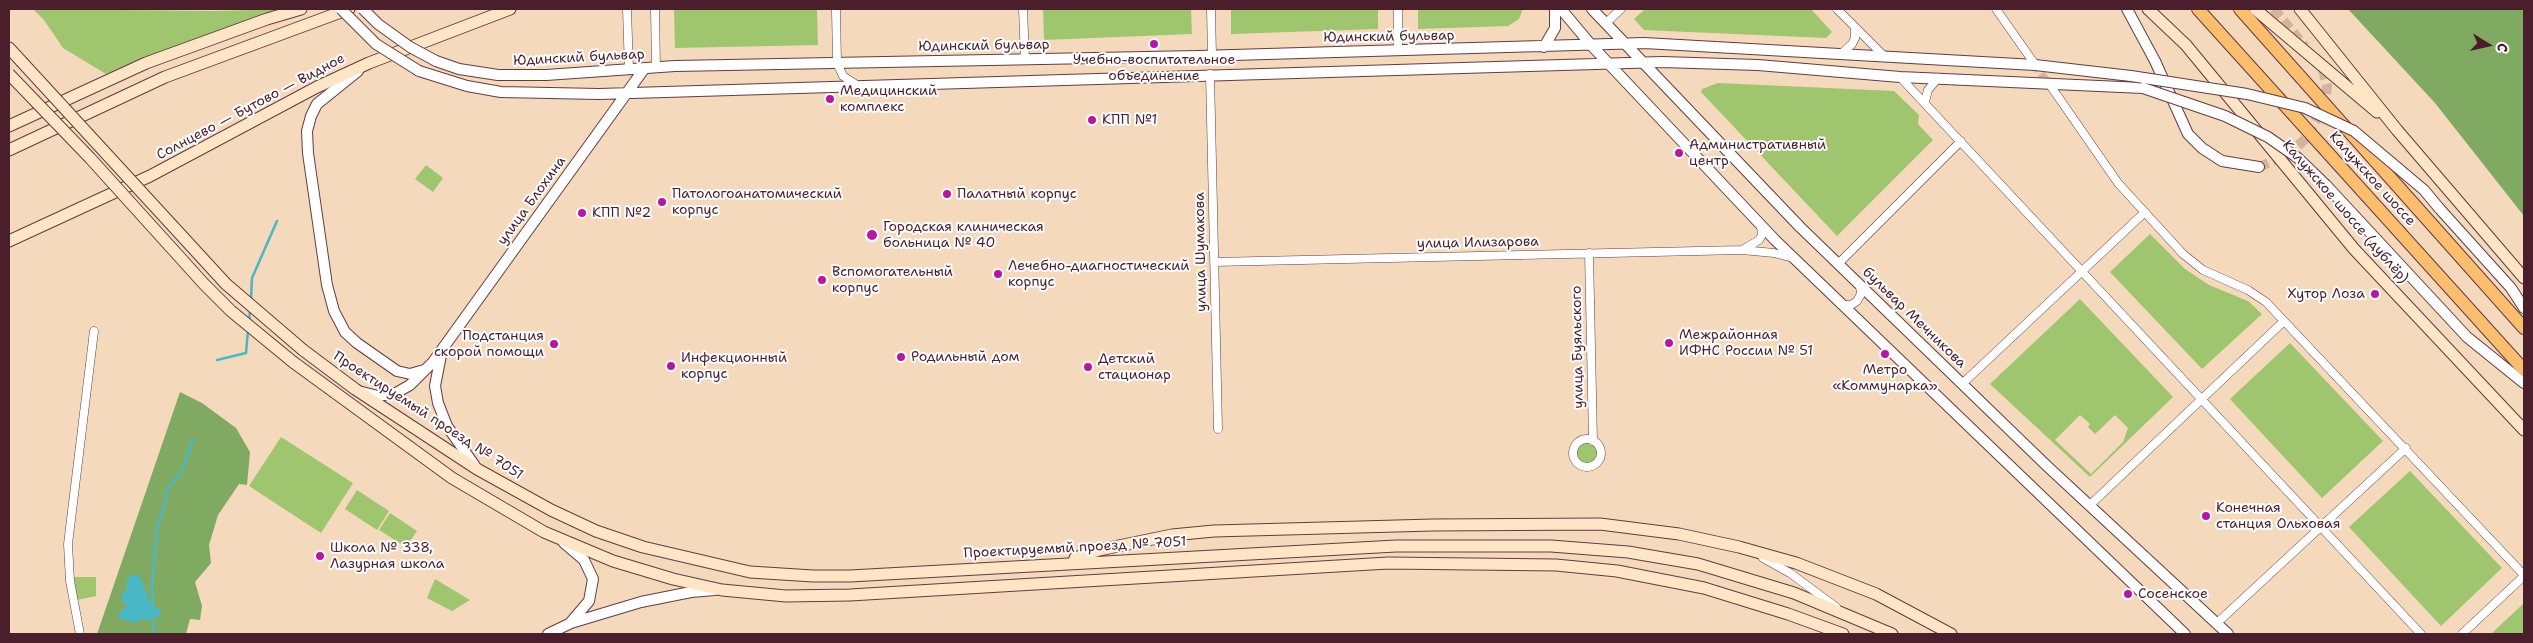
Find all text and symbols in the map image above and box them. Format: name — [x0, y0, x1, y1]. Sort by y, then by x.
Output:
north arrow — [2463, 20, 2513, 70]
street label: Юдинский бульвар — [1323, 27, 1455, 47]
street label: Юдинский бульвар — [918, 36, 1050, 56]
marker: Учебно-воспитательное объединение — [1148, 38, 1160, 50]
text: С — [2493, 42, 2512, 53]
street label: Юдинский бульвар — [513, 46, 645, 70]
street label: Солнцево — Бутово — Видное — [154, 50, 348, 164]
place label: Учебно-воспитательное объединение — [1073, 52, 1235, 84]
place label: Медицинский комплекс — [840, 83, 937, 115]
marker: Медицинский комплекс — [824, 93, 836, 105]
place label: КПП №1 — [1102, 112, 1157, 128]
marker: КПП №1 — [1086, 114, 1098, 126]
street label: Калужское шоссе — [2325, 128, 2419, 230]
place label: Административный центр — [1689, 137, 1826, 170]
street label: Калужское шоссе (дублёр) — [2278, 137, 2412, 287]
marker: Административный центр — [1673, 147, 1685, 159]
street label: улица Блохина — [494, 153, 570, 249]
place label: Патологоанатомический корпус — [672, 186, 842, 218]
place label: Палатный корпус — [957, 186, 1077, 202]
marker: Палатный корпус — [941, 188, 953, 200]
street label: улица Шумакова — [1192, 192, 1210, 312]
marker: Патологоанатомический корпус — [656, 196, 668, 208]
place label: КПП №2 — [592, 205, 651, 221]
marker: КПП №2 — [576, 207, 588, 219]
place label: Городская клиническая больница № 40 — [883, 219, 1044, 252]
marker: Городская клиническая больница № 40 — [865, 228, 879, 242]
street label: улица Илизарова — [1417, 234, 1539, 252]
place label: Лечебно-диагностический корпус — [1008, 258, 1189, 290]
place label: Вспомогательный корпус — [832, 264, 953, 296]
street label: бульвар Мечникова — [1859, 264, 1969, 372]
marker: Лечебно-диагностический корпус — [992, 268, 1004, 280]
marker: Вспомогательный корпус — [816, 274, 828, 286]
street label: улица Буяльского — [1569, 285, 1587, 409]
place label: Хутор Лоза — [2288, 286, 2365, 302]
marker: Хутор Лоза — [2369, 288, 2381, 300]
place label: Межрайонная ИФНС России № 51 — [1679, 327, 1813, 360]
place label: Подстанция скорой помощи — [434, 328, 544, 361]
marker: Межрайонная ИФНС России № 51 — [1663, 337, 1675, 349]
marker: Подстанция скорой помощи — [548, 338, 560, 350]
street label: Проектируемый проезд № 7051 — [330, 348, 526, 484]
marker: Метро «Коммунарка» — [1879, 348, 1891, 360]
place label: Родильный дом — [911, 349, 1020, 365]
place label: Инфекционный корпус — [681, 350, 787, 382]
marker: Родильный дом — [895, 351, 907, 363]
place label: Детский стационар — [1098, 351, 1171, 384]
marker: Инфекционный корпус — [665, 360, 677, 372]
marker: Детский стационар — [1082, 361, 1094, 373]
place label: Метро «Коммунарка» — [1832, 362, 1938, 394]
place label: Конечная станция Ольховая — [2216, 500, 2340, 532]
marker: Конечная станция Ольховая — [2200, 510, 2212, 522]
street label: Проектируемый проезд № 7051 — [963, 534, 1187, 562]
place label: Школа № 338, Лазурная школа — [330, 540, 444, 572]
marker: Школа № 338, Лазурная школа — [314, 550, 326, 562]
place label: Сосенское — [2138, 586, 2208, 602]
marker: Сосенское — [2122, 588, 2134, 600]

